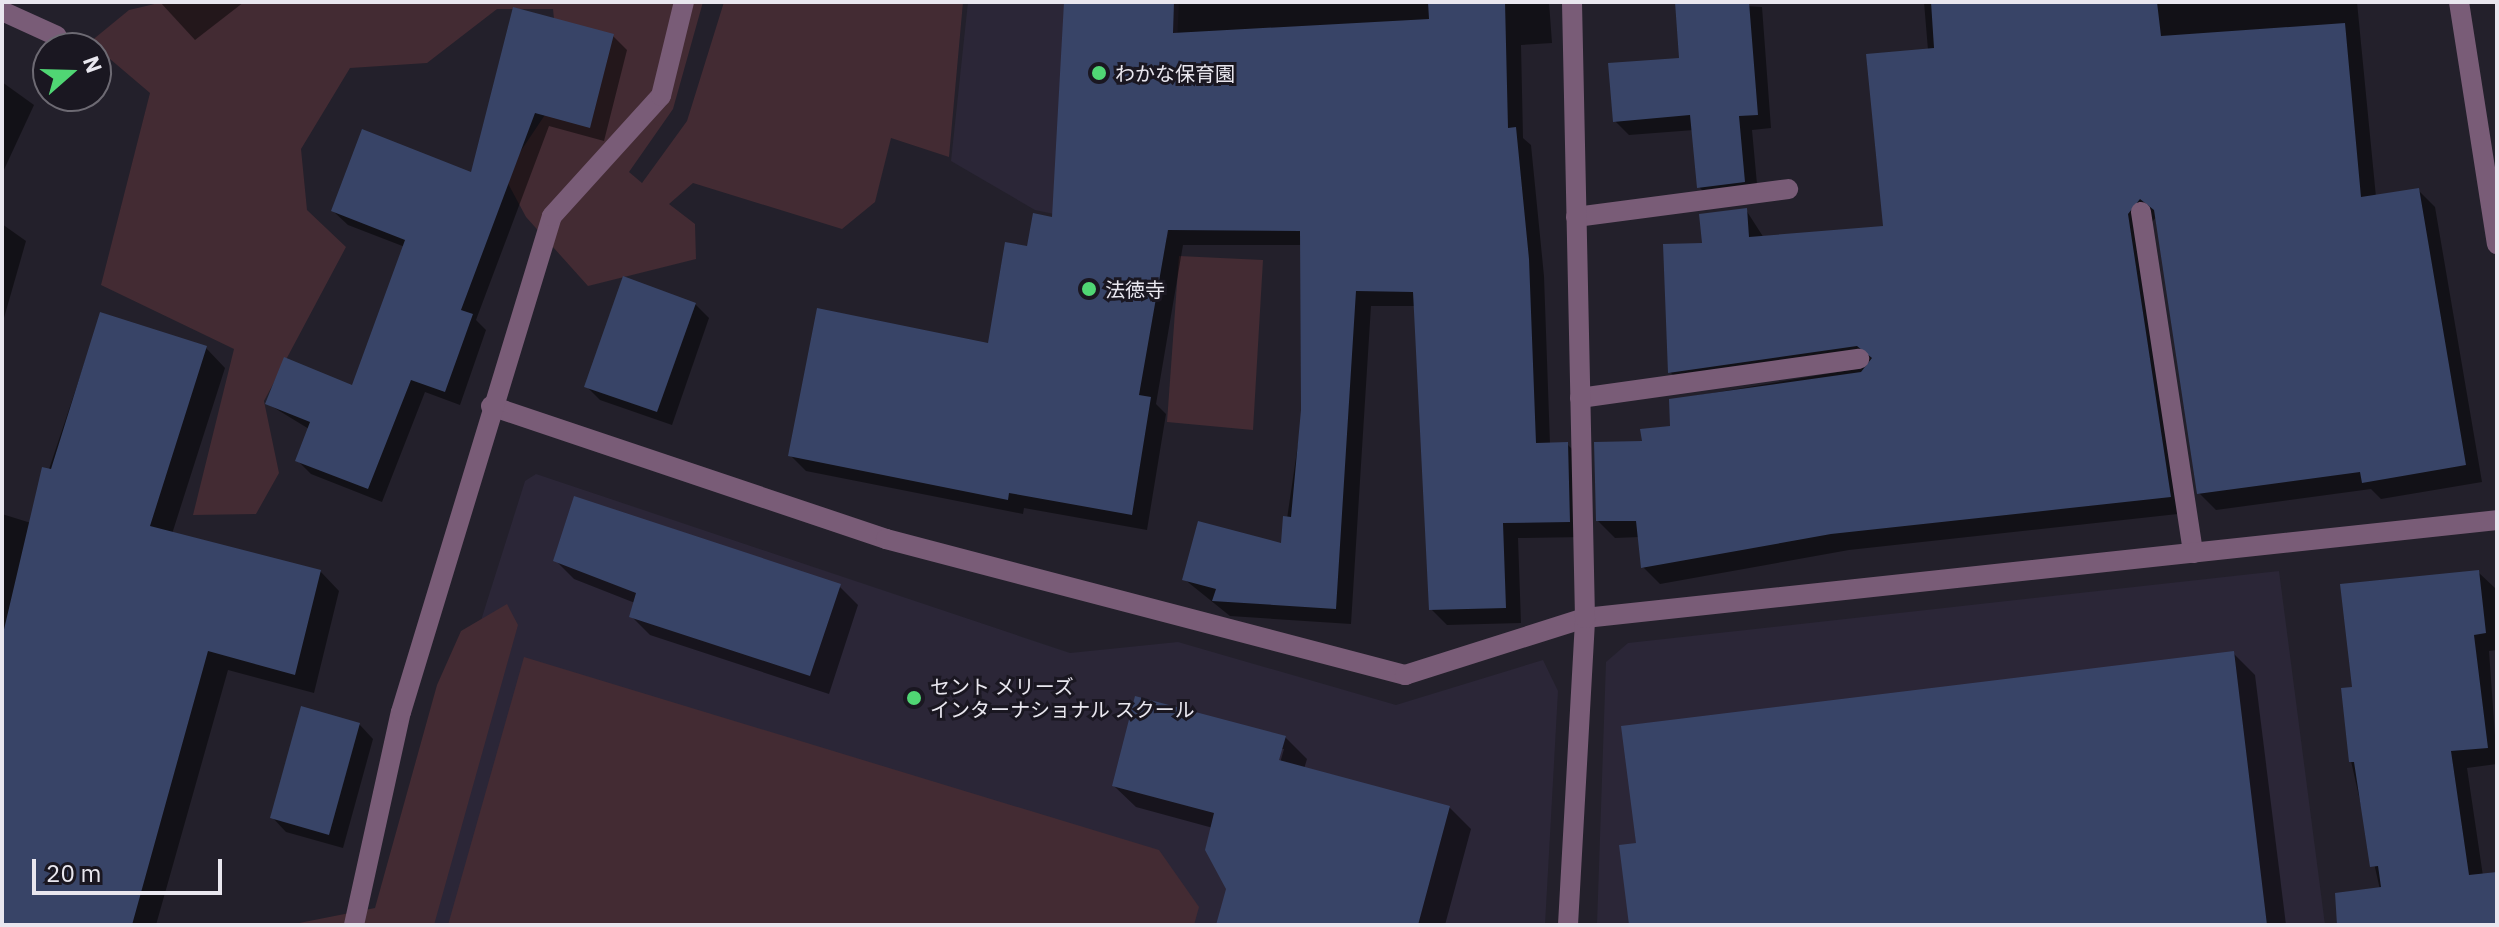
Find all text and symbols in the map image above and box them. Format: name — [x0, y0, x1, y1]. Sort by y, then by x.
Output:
north arrow — [32, 32, 112, 112]
text: N — [77, 52, 109, 77]
place label: わかな保育園 — [1115, 61, 1235, 85]
marker: わかな保育園 — [1090, 64, 1108, 82]
place label: 法徳寺 — [1105, 277, 1165, 301]
marker: 法徳寺 — [1080, 280, 1098, 298]
place label: セント メリーズ インターナショナル スクール — [930, 674, 1195, 721]
marker: セント メリーズ インターナショナル スクール — [905, 689, 923, 707]
scale bar — [36, 843, 226, 893]
text: 20 m — [46, 857, 101, 889]

